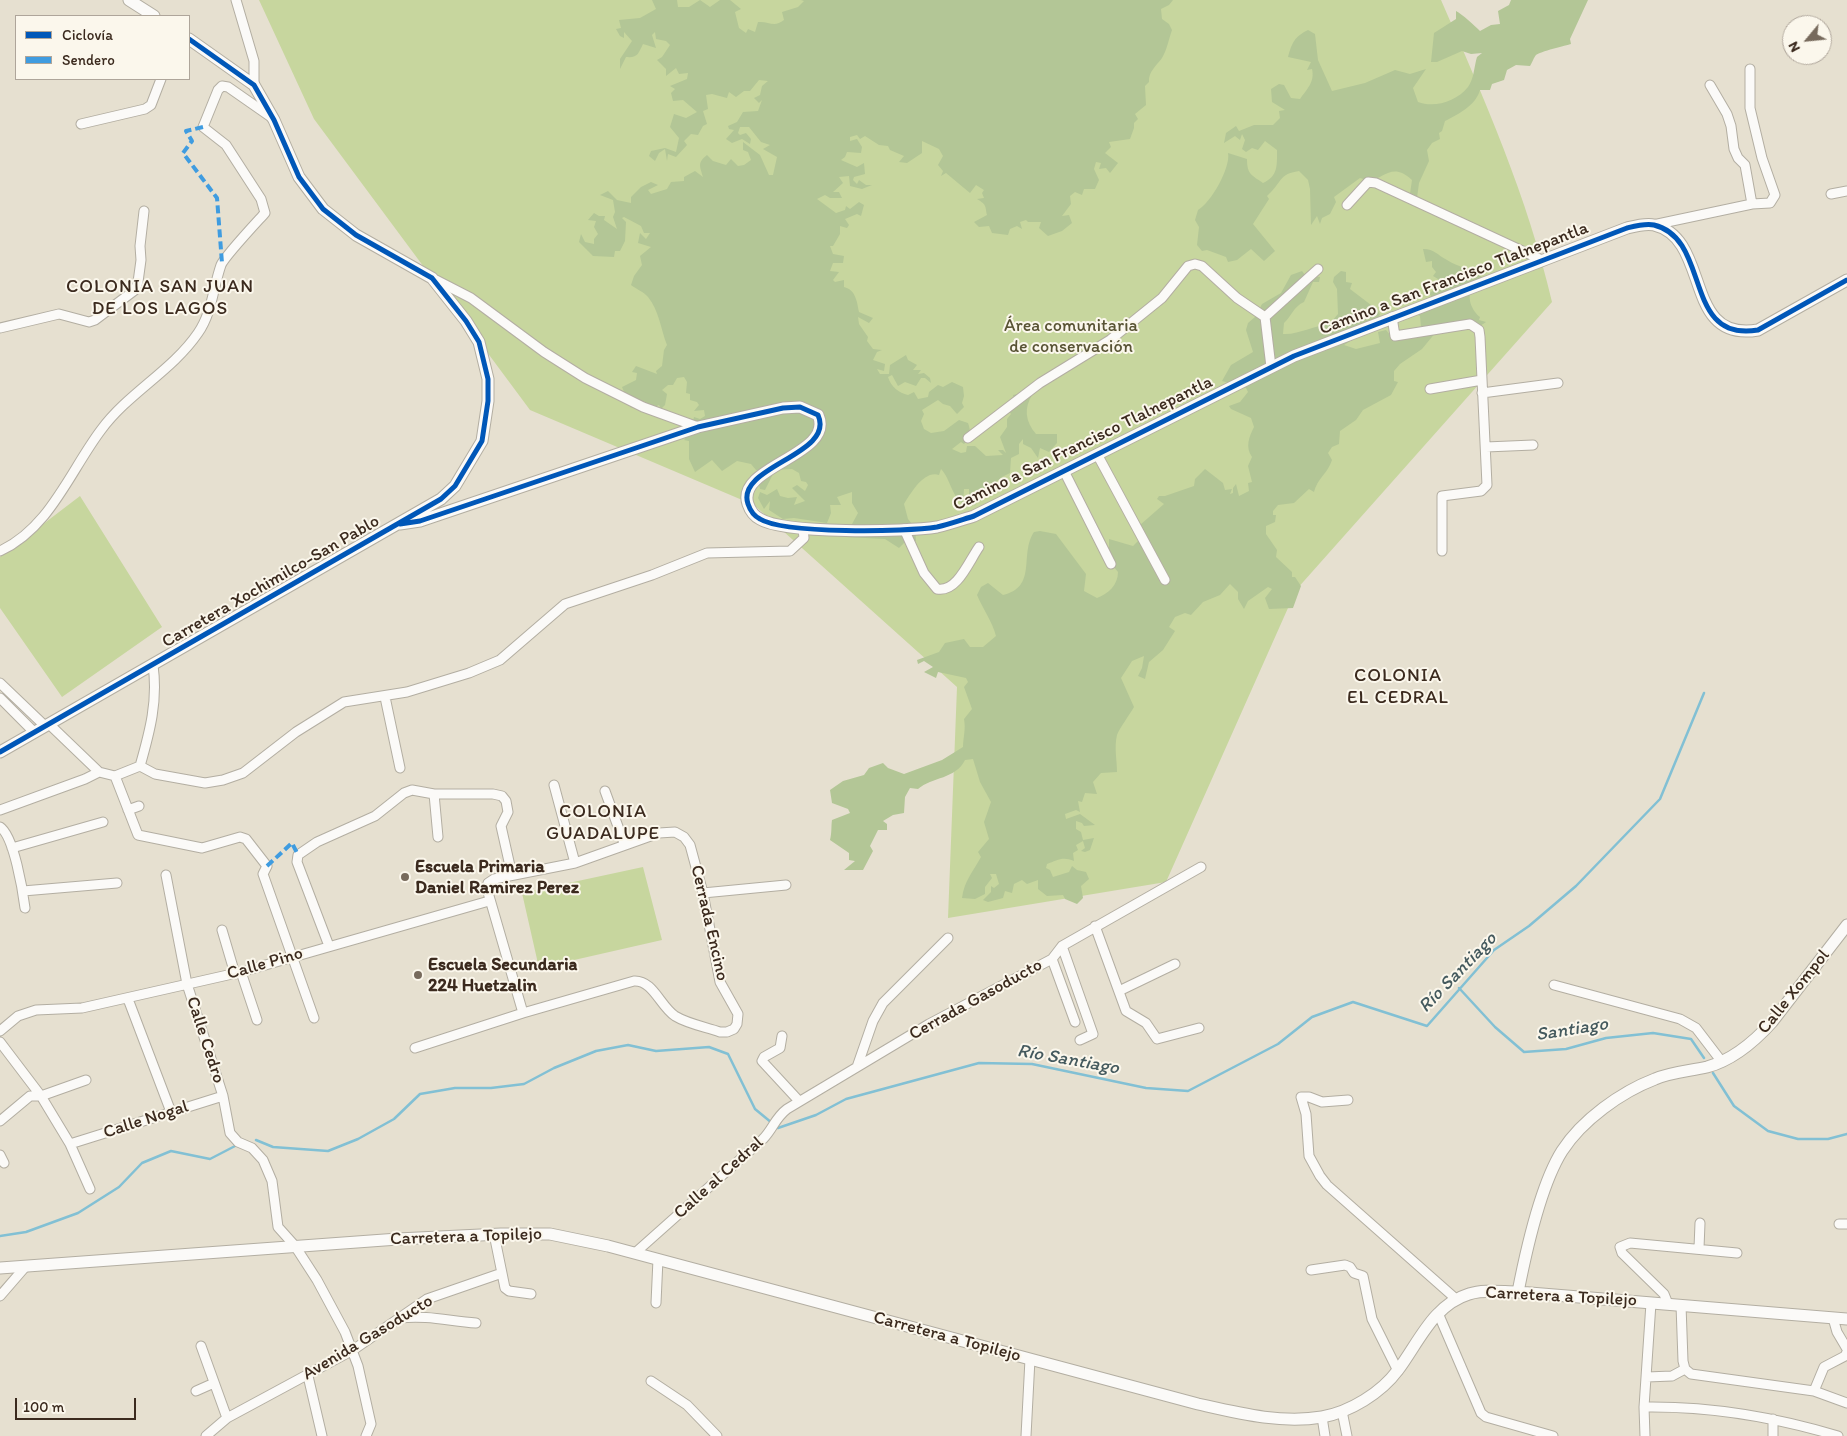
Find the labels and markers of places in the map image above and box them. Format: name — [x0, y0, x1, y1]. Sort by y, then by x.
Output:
place label: Escuela Primaria Daniel Ramirez Perez — [415, 856, 579, 899]
marker: Escuela Primaria Daniel Ramirez Perez — [399, 871, 411, 883]
place label: Escuela Secundaria 224 Huetzalin — [428, 954, 577, 996]
marker: Escuela Secundaria 224 Huetzalin — [412, 969, 424, 981]

